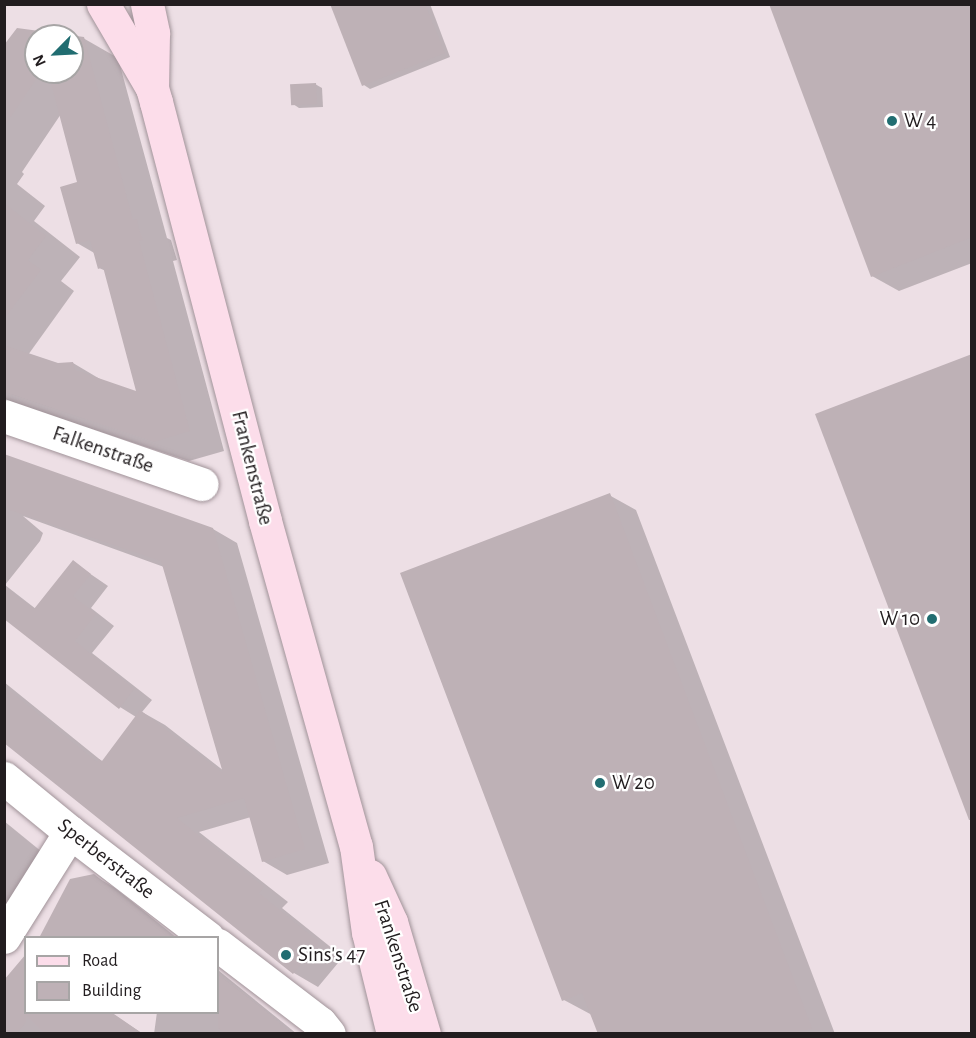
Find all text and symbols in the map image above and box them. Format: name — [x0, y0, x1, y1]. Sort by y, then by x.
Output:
north arrow — [24, 24, 84, 84]
text: N — [30, 52, 49, 69]
place label: W 4 — [904, 108, 936, 134]
marker: W 4 — [885, 114, 899, 128]
street label: Frankenstraße — [226, 408, 278, 528]
street label: Falkenstraße — [49, 421, 157, 479]
place label: W 10 — [879, 606, 920, 632]
marker: W 10 — [925, 612, 939, 626]
place label: W 20 — [612, 770, 655, 796]
marker: W 20 — [593, 776, 607, 790]
street label: Sperberstraße — [52, 813, 160, 905]
street label: Frankenstraße — [368, 896, 428, 1016]
legend — [24, 936, 219, 1014]
place label: Sins's 47 — [298, 942, 365, 968]
marker: Sins's 47 — [279, 948, 293, 962]
text: Road — [82, 952, 118, 970]
text: Building — [82, 982, 141, 1000]

